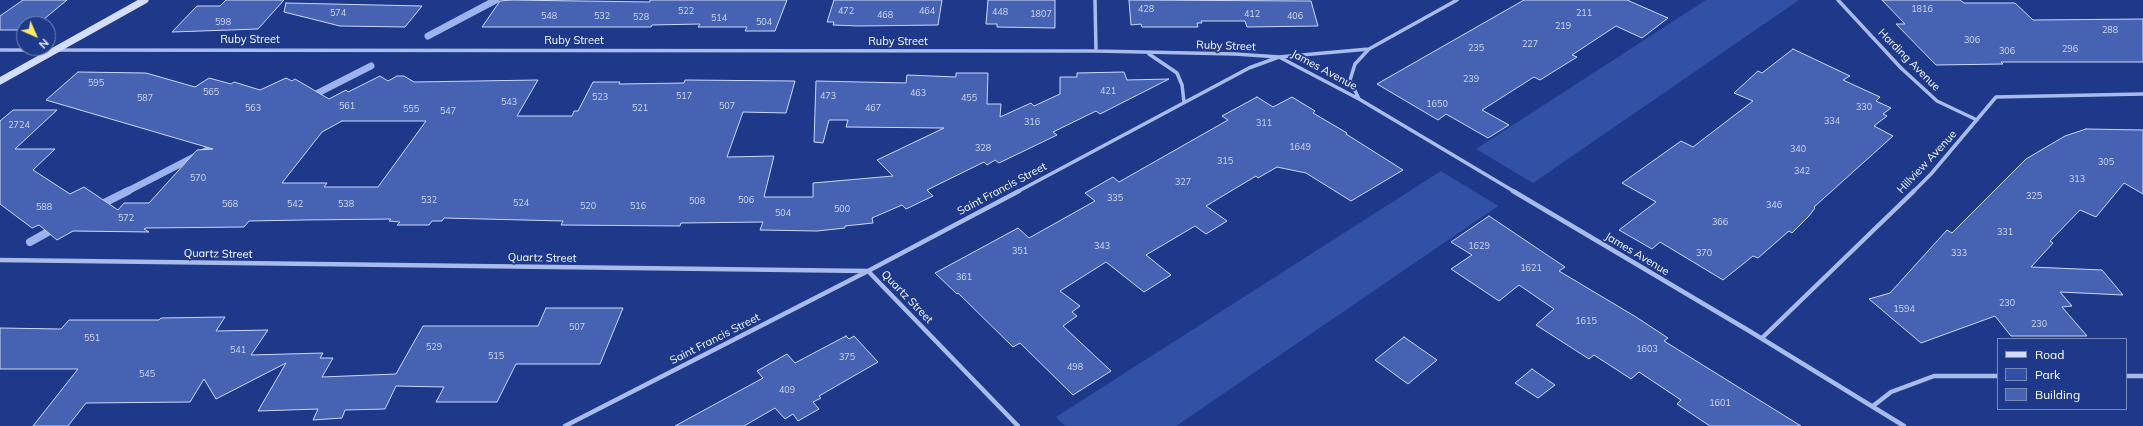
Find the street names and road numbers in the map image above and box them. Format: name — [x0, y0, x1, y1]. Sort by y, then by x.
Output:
street label: Harding Avenue — [1875, 26, 1943, 94]
street label: Ruby Street — [220, 33, 280, 47]
street label: Ruby Street — [544, 34, 604, 48]
street label: Ruby Street — [868, 35, 928, 49]
street label: Ruby Street — [1196, 38, 1256, 54]
street label: James Avenue — [1289, 47, 1359, 93]
street label: Hillview Avenue — [1894, 128, 1960, 196]
street label: Saint Francis Street — [955, 160, 1049, 218]
street label: James Avenue — [1603, 230, 1671, 278]
street label: Quartz Street — [184, 247, 252, 261]
street label: Quartz Street — [508, 251, 576, 265]
street label: Quartz Street — [878, 268, 936, 326]
street label: Saint Francis Street — [668, 311, 762, 367]

